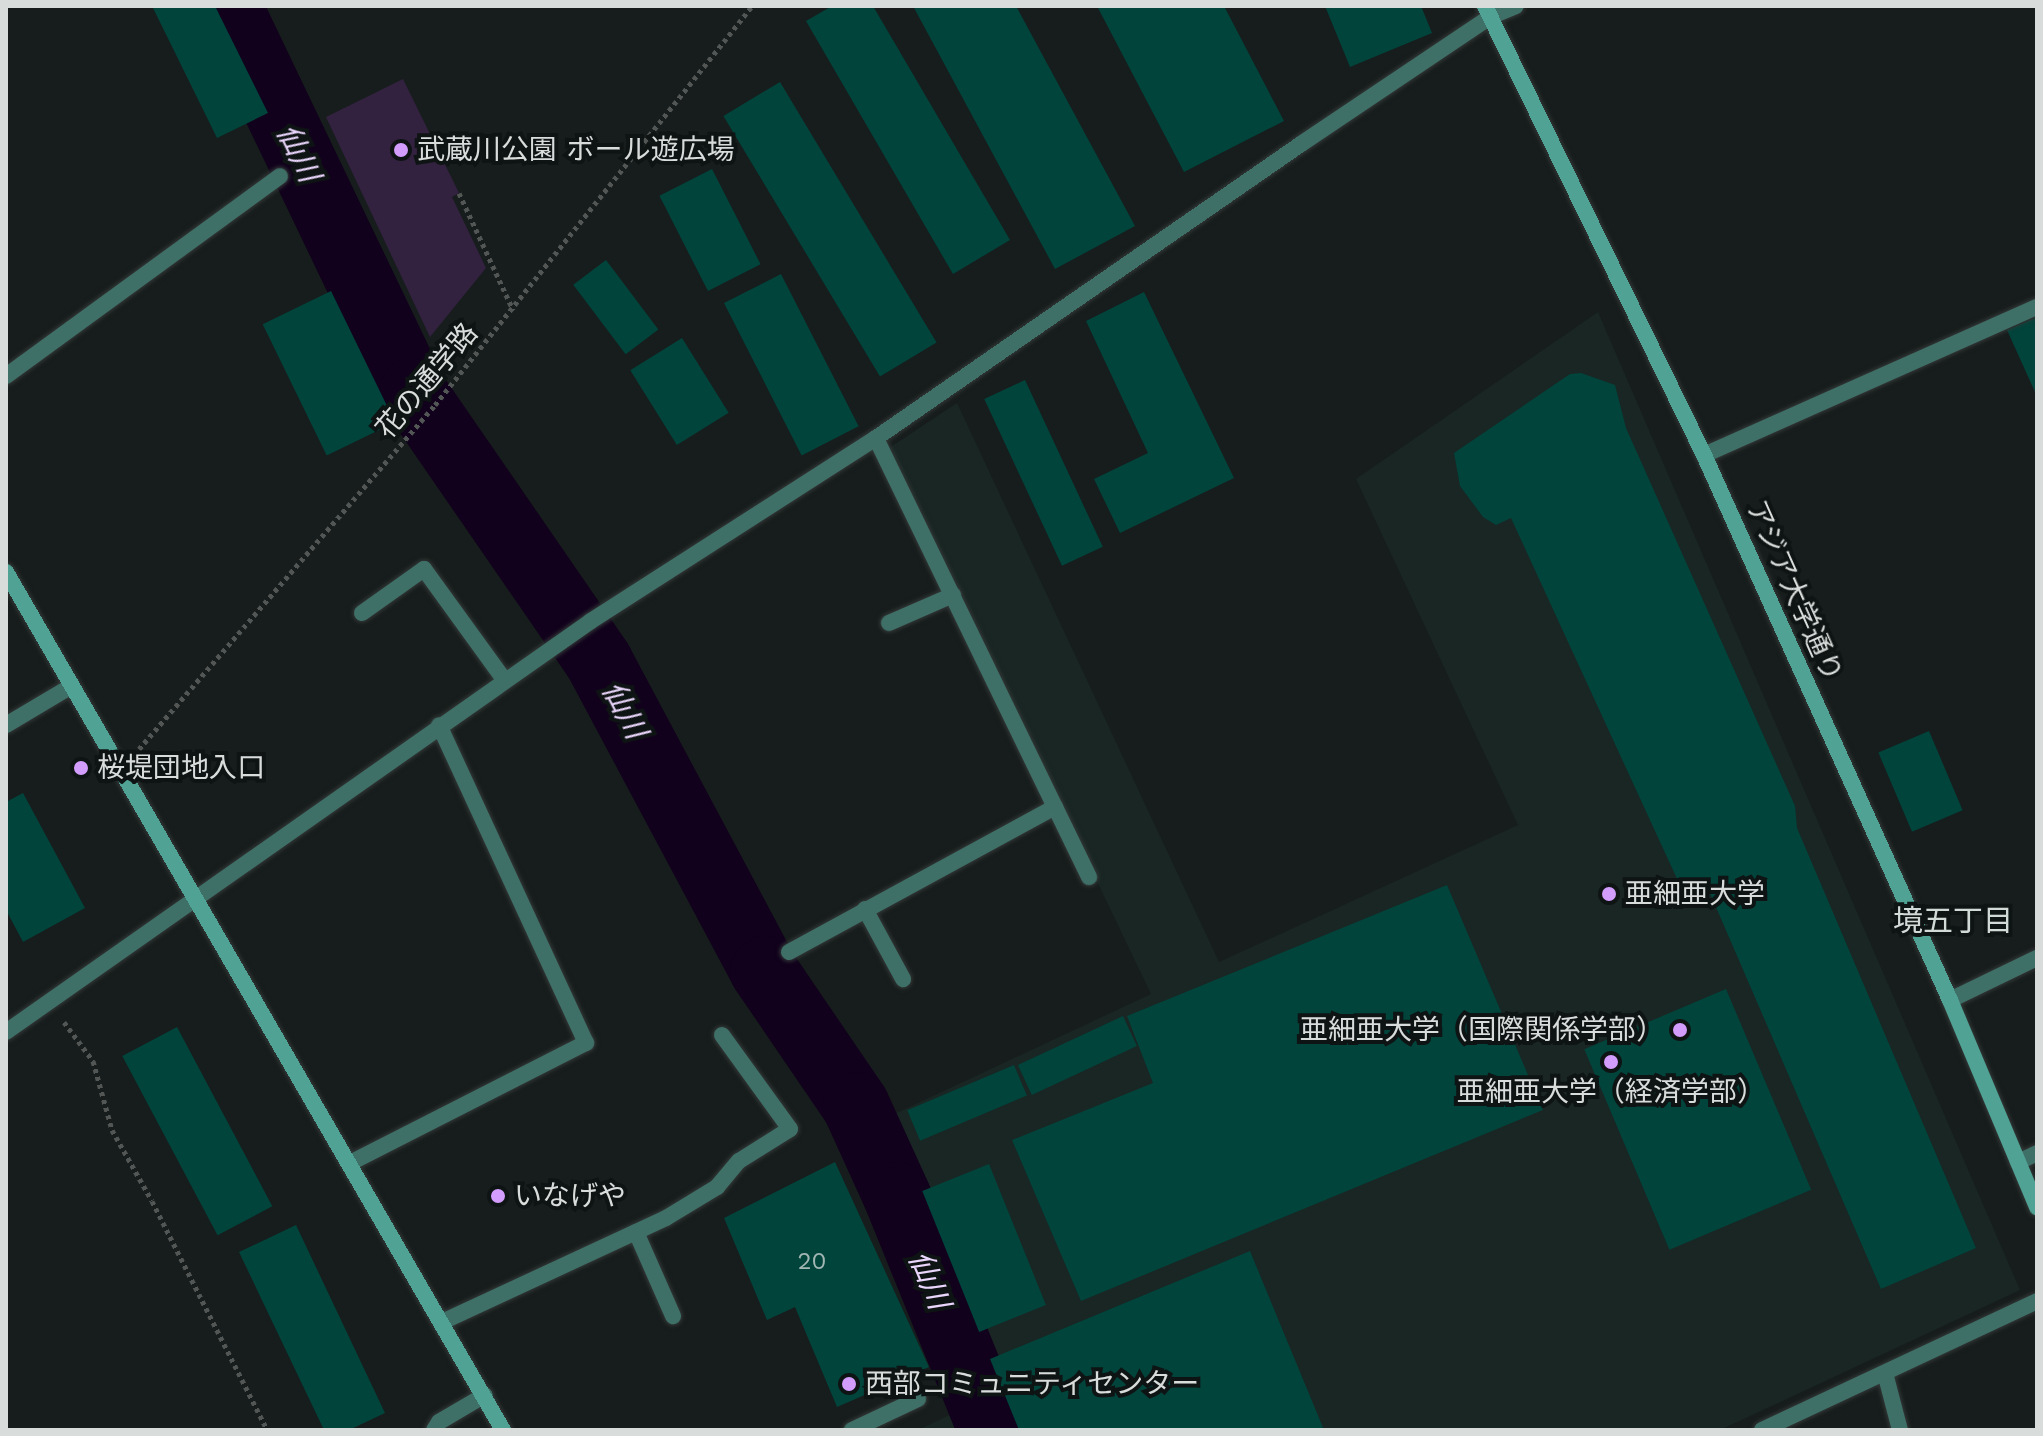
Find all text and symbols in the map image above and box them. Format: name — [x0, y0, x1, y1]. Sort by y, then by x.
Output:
water label: 仙川 — [269, 118, 327, 188]
place label: 武蔵川公園 ボール遊広場 — [417, 133, 735, 167]
marker: 武蔵川公園 ボール遊広場 — [392, 141, 410, 159]
street label: 花の通学路 — [369, 317, 485, 445]
street label: アジア大学通り — [1739, 495, 1849, 687]
water label: 仙川 — [594, 675, 654, 745]
place label: 桜堤団地入口 — [97, 751, 265, 785]
marker: 桜堤団地入口 — [72, 759, 90, 777]
place label: 亜細亜大学 — [1625, 877, 1765, 911]
marker: 亜細亜大学 — [1600, 885, 1618, 903]
district label: 境五丁目 — [1893, 903, 2013, 939]
place label: 亜細亜大学（国際関係学部） — [1300, 1013, 1664, 1047]
marker: 亜細亜大学（国際関係学部） — [1671, 1021, 1689, 1039]
marker: 亜細亜大学（経済学部） — [1602, 1053, 1620, 1071]
place label: 亜細亜大学（経済学部） — [1457, 1075, 1765, 1109]
place label: いなげや — [514, 1179, 626, 1213]
marker: いなげや — [489, 1187, 507, 1205]
water label: 仙川 — [901, 1245, 957, 1315]
house number: 20 — [798, 1248, 826, 1276]
place label: 西部コミュニティセンター — [865, 1367, 1201, 1401]
marker: 西部コミュニティセンター — [840, 1375, 858, 1393]

